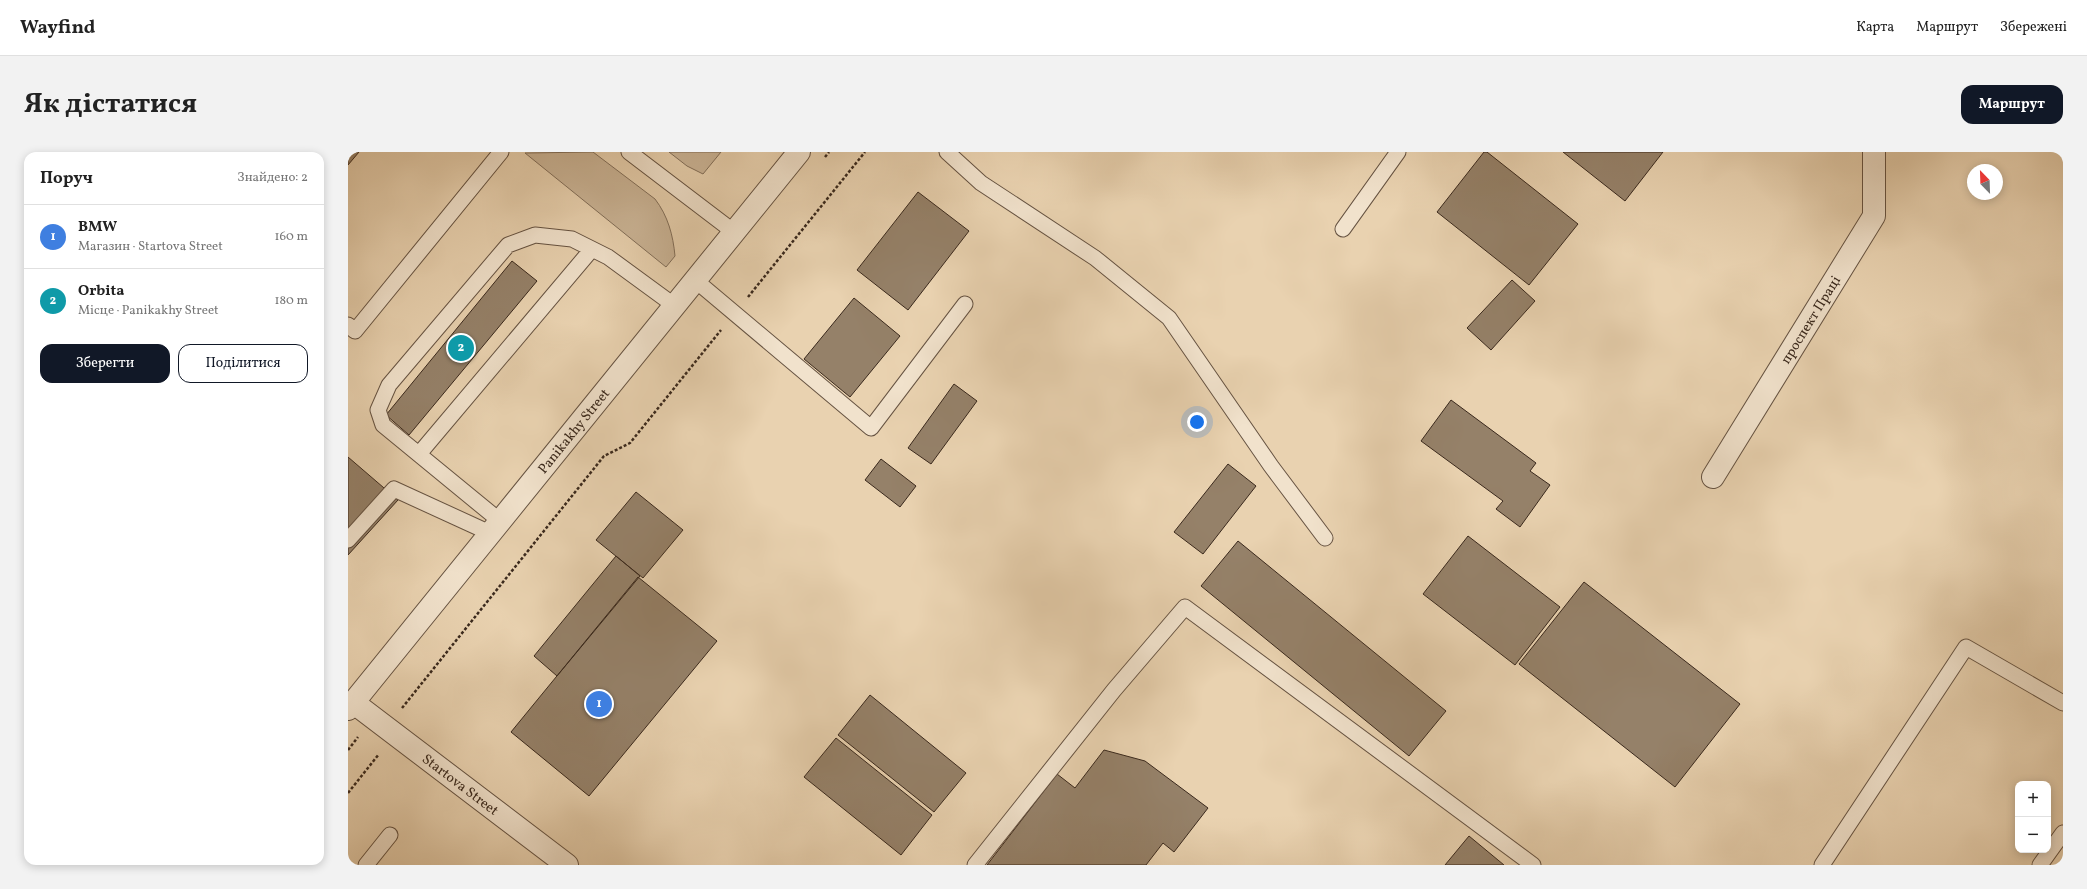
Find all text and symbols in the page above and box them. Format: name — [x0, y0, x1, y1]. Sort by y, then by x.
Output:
text: Wayfind — [20, 15, 95, 41]
text: Карта — [1856, 18, 1894, 37]
text: Маршрут — [1916, 18, 1978, 37]
text: Збережені — [2000, 18, 2067, 37]
text: Як дістатися — [24, 85, 197, 124]
button: Маршрут — [1961, 85, 2063, 124]
north arrow — [1967, 164, 2003, 200]
text: Поруч — [40, 167, 93, 190]
text: Знайдено: 2 — [237, 169, 308, 187]
text: BMW — [78, 217, 117, 238]
text: 1 — [50, 228, 56, 246]
text: 160 m — [274, 228, 308, 246]
text: Магазин · Startova Street — [78, 238, 223, 256]
street label: проспект Праці — [1777, 273, 1846, 368]
text: Orbita — [78, 281, 124, 302]
text: 2 — [50, 292, 56, 310]
text: 180 m — [274, 292, 308, 310]
text: Місце · Panikakhy Street — [78, 302, 219, 320]
pin: 2 — [448, 333, 474, 363]
button: Зберегти — [40, 344, 170, 383]
button: Поділитися — [178, 344, 308, 383]
street label: Panikakhy Street — [534, 385, 615, 478]
your location — [1187, 412, 1207, 432]
pin: 1 — [586, 689, 612, 719]
street label: Startova Street — [418, 750, 502, 821]
map controls — [2015, 781, 2051, 853]
button: + — [2015, 781, 2051, 817]
button: − — [2015, 817, 2051, 853]

